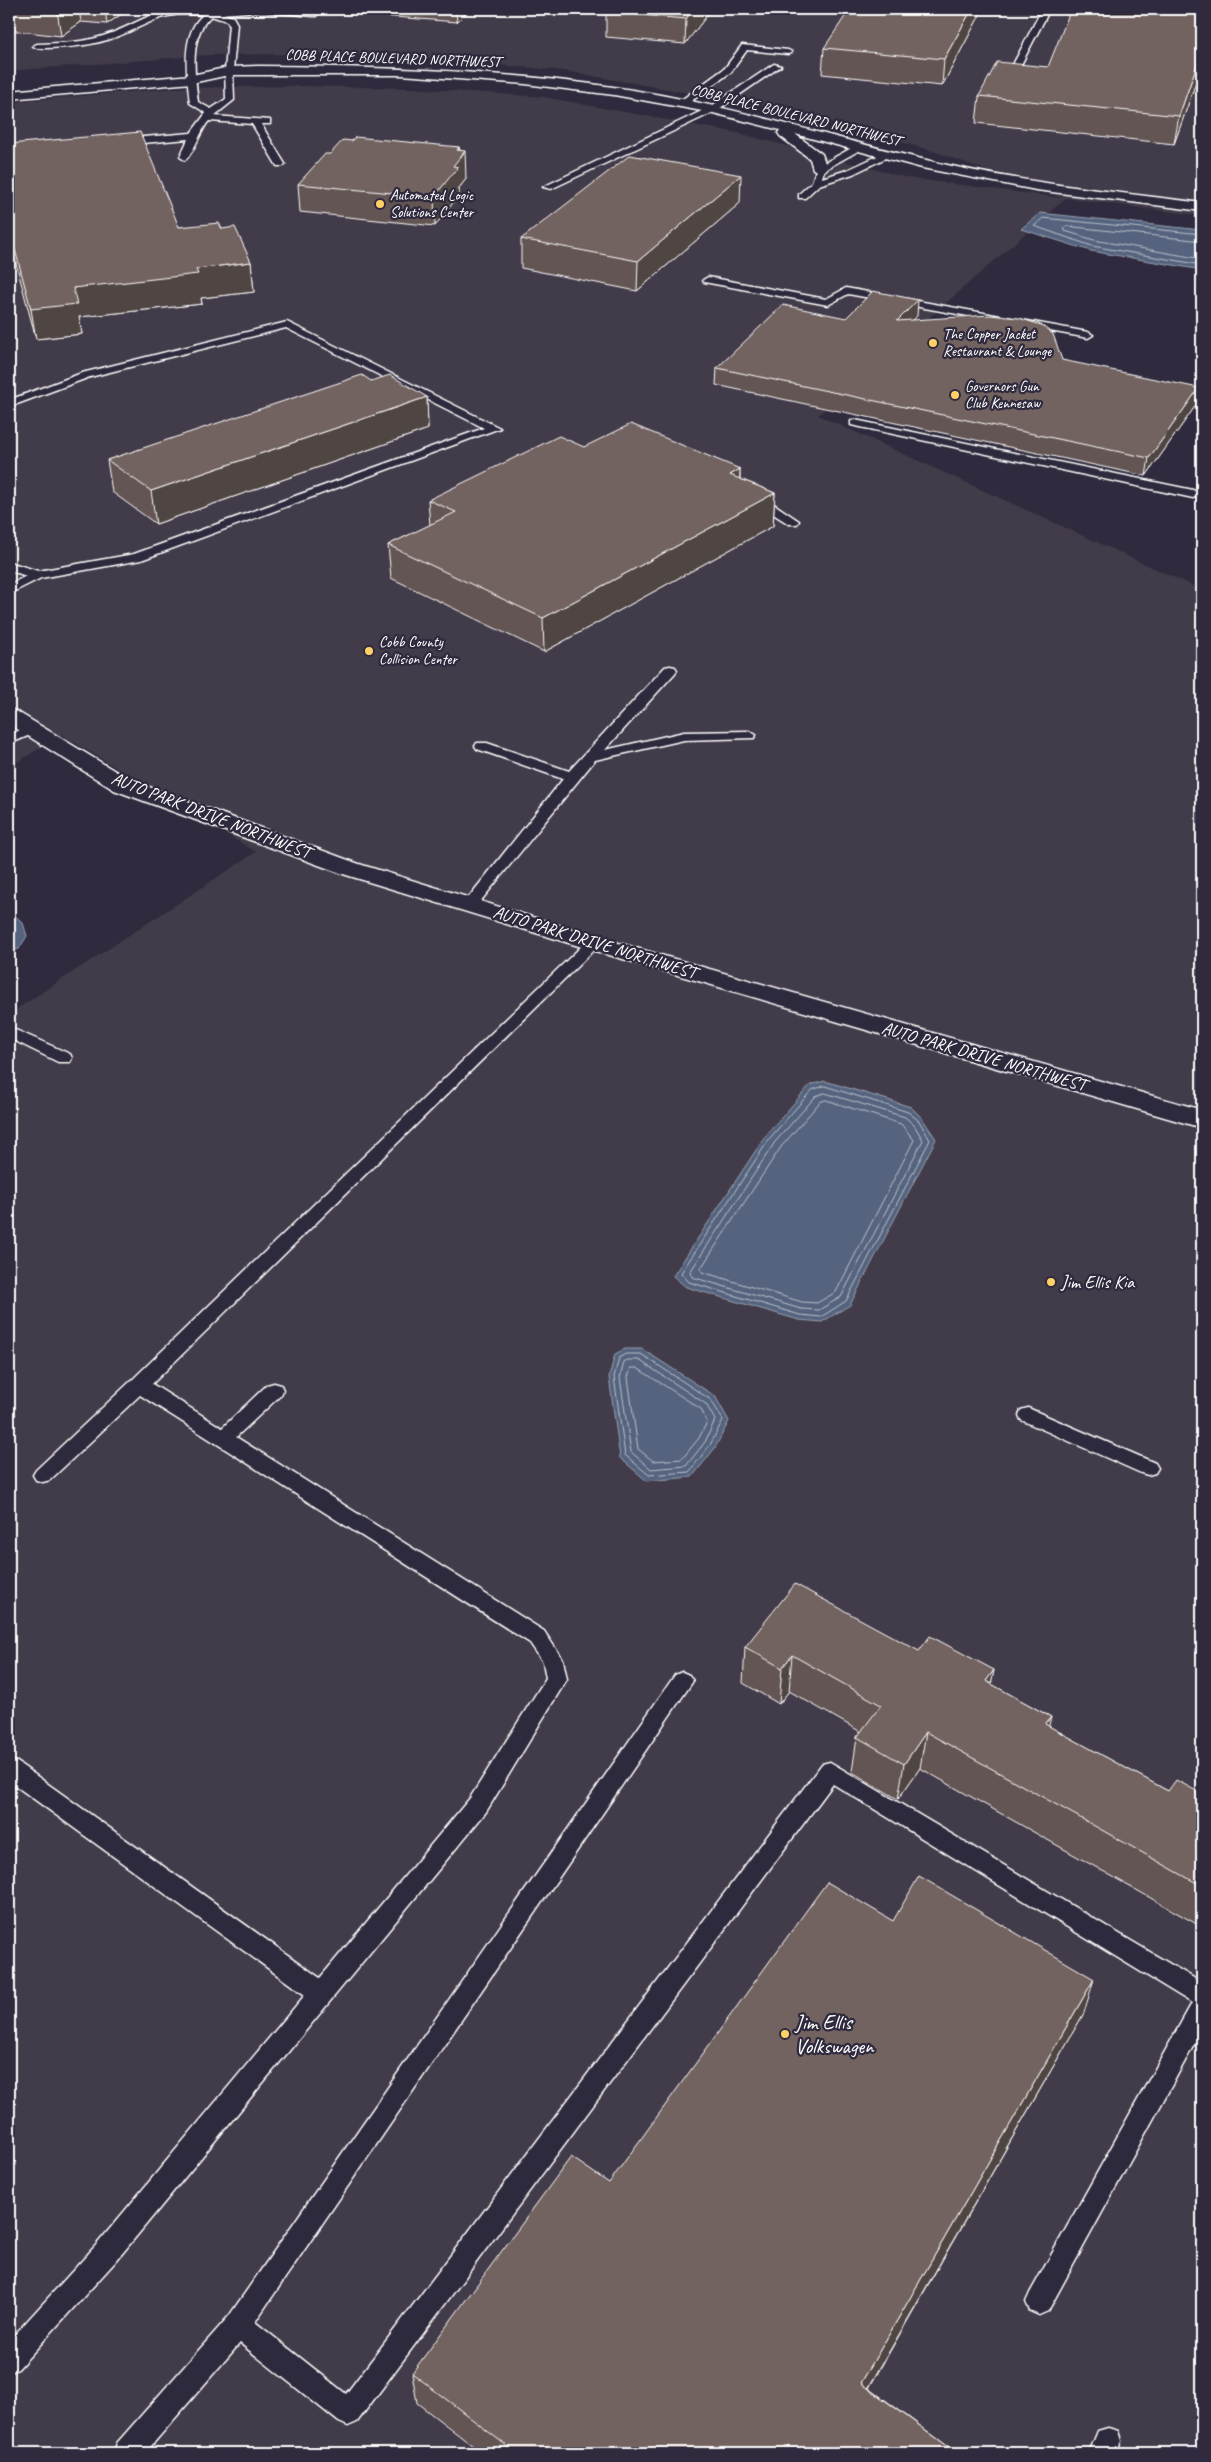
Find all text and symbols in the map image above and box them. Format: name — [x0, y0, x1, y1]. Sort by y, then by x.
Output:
street label: COBB PLACE BOULEVARD NORTHWEST — [285, 45, 505, 72]
street label: COBB PLACE BOULEVARD NORTHWEST — [689, 80, 907, 152]
place label: Automated Logic Solutions Center — [390, 186, 475, 222]
marker: Automated Logic Solutions Center — [374, 198, 386, 210]
place label: The Copper Jacket Restaurant & Lounge — [943, 325, 1052, 361]
marker: The Copper Jacket Restaurant & Lounge — [927, 337, 939, 349]
place label: Governors Gun Club Kennesaw — [965, 377, 1041, 413]
marker: Governors Gun Club Kennesaw — [949, 389, 961, 401]
place label: Cobb County Collision Center — [379, 633, 458, 669]
marker: Cobb County Collision Center — [363, 645, 375, 657]
street label: AUTO PARK DRIVE NORTHWEST — [108, 767, 318, 865]
street label: AUTO PARK DRIVE NORTHWEST — [491, 901, 704, 985]
street label: AUTO PARK DRIVE NORTHWEST — [879, 1016, 1093, 1097]
place label: Jim Ellis Kia — [1060, 1271, 1135, 1293]
marker: Jim Ellis Kia — [1045, 1276, 1057, 1288]
place label: Jim Ellis Volkswagen — [794, 2009, 875, 2059]
marker: Jim Ellis Volkswagen — [779, 2028, 791, 2040]

